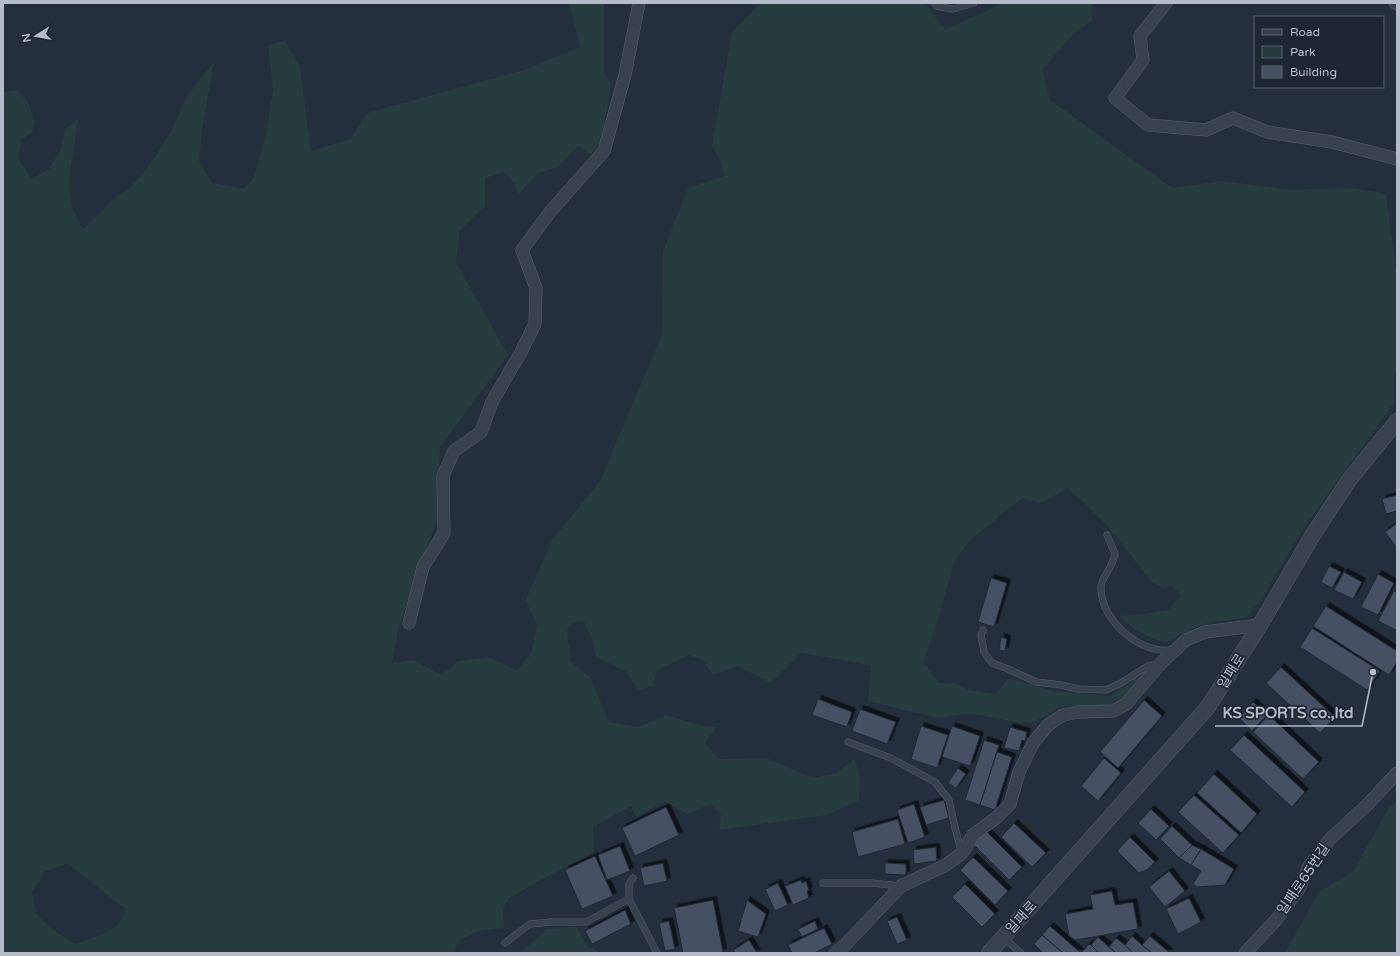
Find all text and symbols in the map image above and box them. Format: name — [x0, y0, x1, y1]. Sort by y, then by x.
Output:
north arrow — [16, 16, 56, 56]
legend — [1254, 16, 1384, 88]
text: Road — [1290, 25, 1320, 39]
text: N — [19, 32, 34, 43]
text: Park — [1290, 45, 1316, 59]
text: Building — [1290, 65, 1337, 79]
street label: 일패로 — [1214, 650, 1249, 692]
callout: KS SPORTS co.,ltd — [1215, 699, 1362, 726]
text: KS SPORTS co.,ltd — [1222, 704, 1354, 722]
street label: 일패로65번길 — [1273, 841, 1333, 918]
street label: 일패로 — [1002, 897, 1041, 937]

